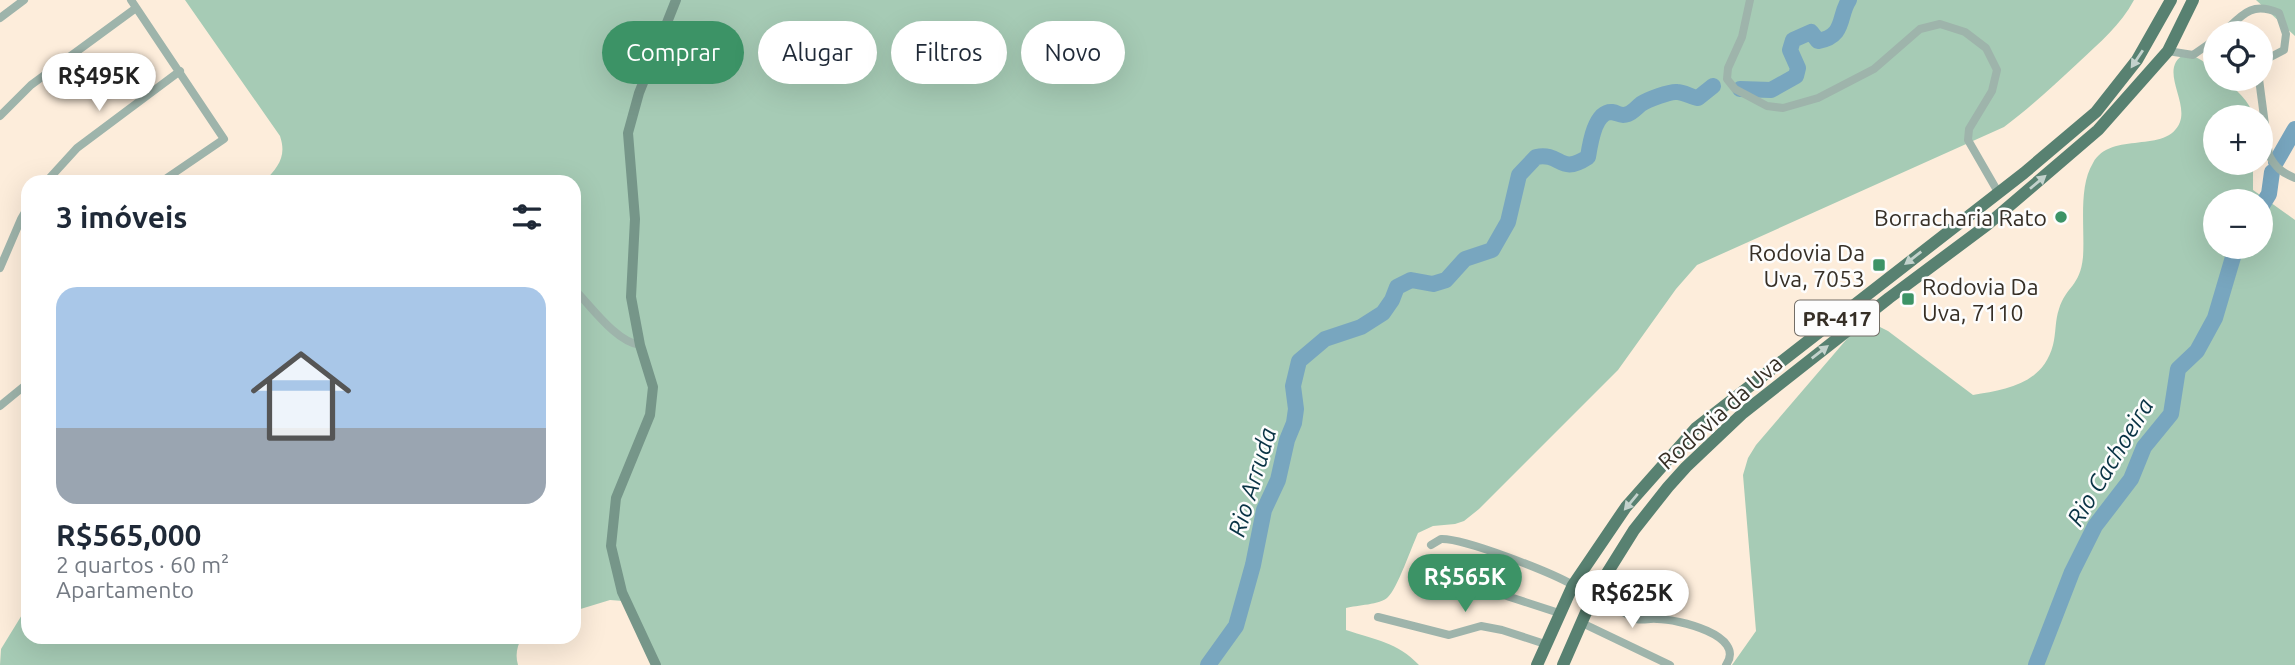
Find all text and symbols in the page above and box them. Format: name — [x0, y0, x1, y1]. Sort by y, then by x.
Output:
chip: Comprar — [602, 21, 744, 84]
chip: Alugar — [758, 21, 877, 84]
chip: Filtros — [891, 21, 1007, 84]
chip: Novo — [1021, 21, 1125, 84]
map controls — [2203, 21, 2273, 259]
button: locate — [2203, 21, 2273, 91]
one-way arrow — [2131, 49, 2144, 69]
pin: R$495K — [42, 54, 156, 113]
text: R$495K — [58, 63, 140, 88]
button: + — [2203, 105, 2273, 175]
one-way arrow — [2029, 175, 2046, 190]
button: − — [2203, 189, 2273, 259]
icon: filters — [508, 198, 546, 236]
text: 3 imóveis — [56, 200, 187, 234]
place label: Borracharia Rato — [1874, 205, 2047, 230]
marker: Borracharia Rato — [2053, 209, 2069, 225]
place label: Rodovia Da Uva, 7053 — [1748, 240, 1865, 291]
one-way arrow — [1905, 250, 1923, 265]
marker: Rodovia Da Uva, 7053 — [1871, 257, 1887, 273]
place label: Rodovia Da Uva, 7110 — [1922, 274, 2039, 325]
marker: Rodovia Da Uva, 7110 — [1900, 291, 1916, 307]
road number: PR-417 — [1795, 300, 1879, 336]
icon: home — [238, 333, 364, 459]
one-way arrow — [1811, 346, 1829, 360]
street label: Rodovia da Uva — [1653, 350, 1787, 474]
water label: Rio Cachoeira — [2061, 393, 2159, 531]
water label: Rio Arruda — [1223, 424, 1281, 540]
one-way arrow — [1623, 493, 1639, 511]
text: R$565,000 — [56, 518, 202, 552]
text: 2 quartos · 60 m² — [56, 552, 229, 577]
pin: R$565K — [1408, 554, 1522, 614]
text: R$565K — [1424, 564, 1506, 589]
pin: R$625K — [1575, 570, 1689, 630]
text: Apartamento — [56, 577, 194, 602]
text: R$625K — [1591, 580, 1673, 605]

